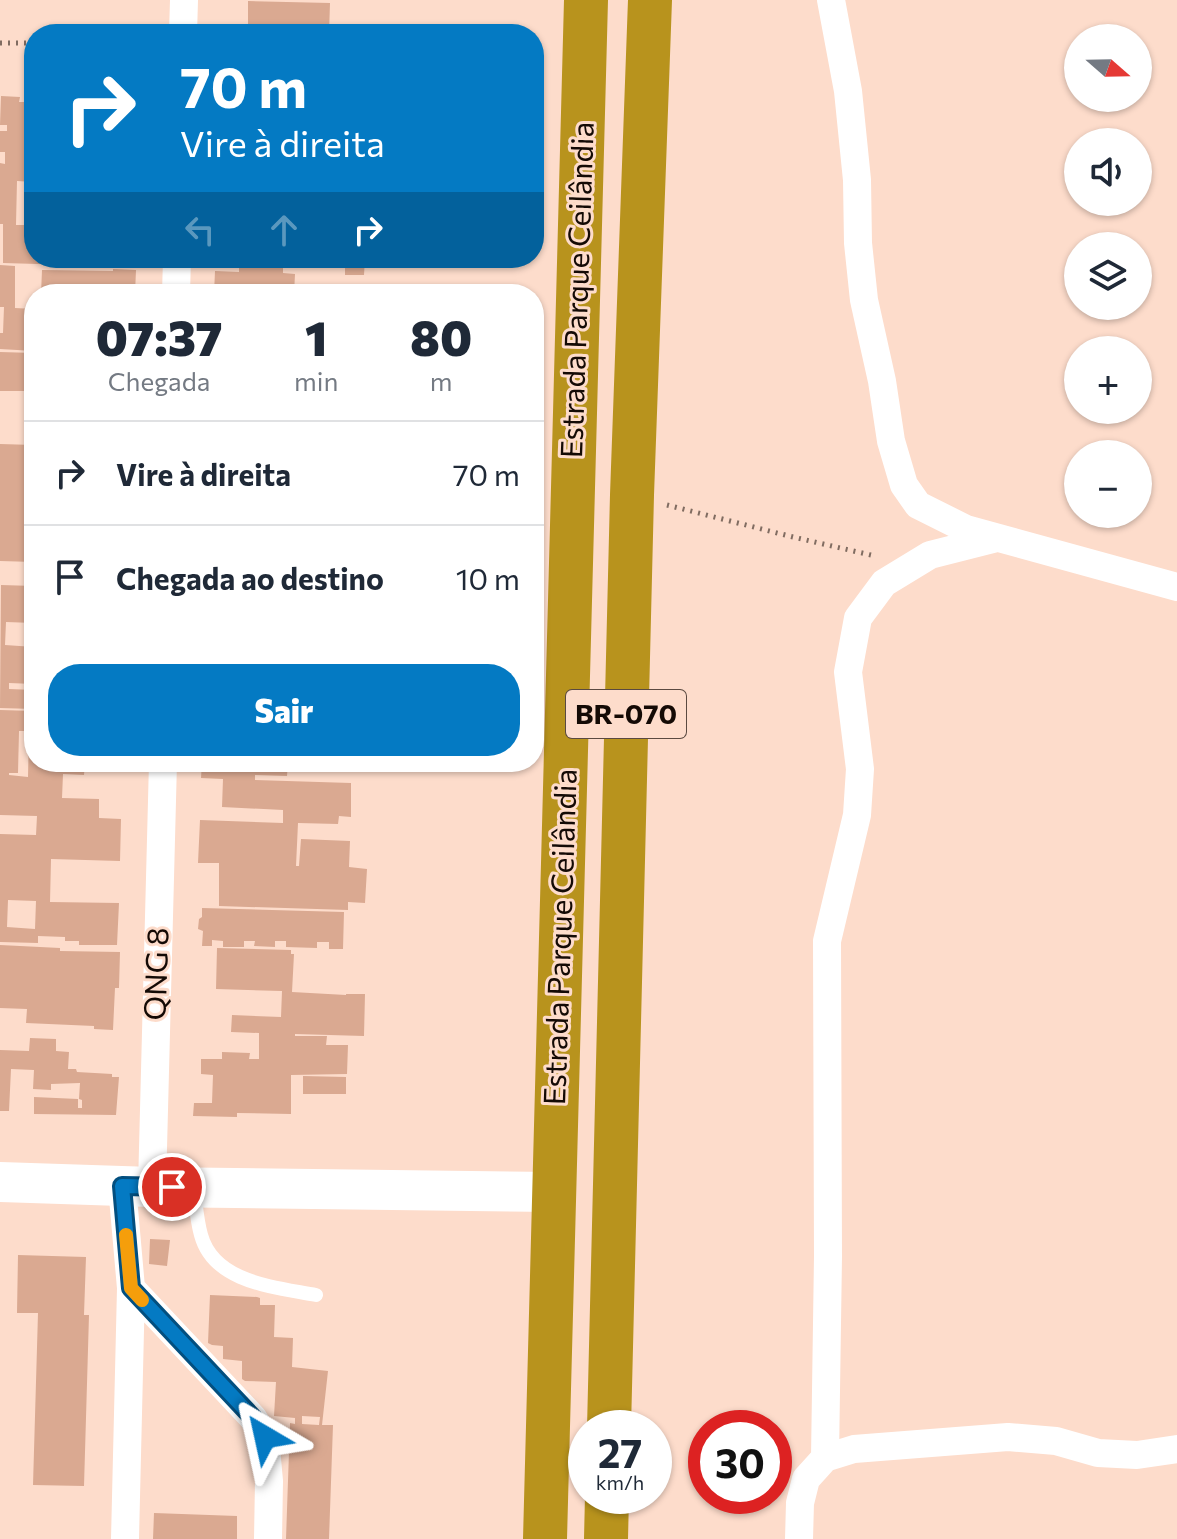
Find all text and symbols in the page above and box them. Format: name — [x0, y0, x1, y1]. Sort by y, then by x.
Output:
north arrow — [1064, 24, 1152, 112]
map controls — [1064, 24, 1152, 528]
text: 70 m — [180, 51, 307, 120]
icon: right — [48, 56, 152, 160]
text: Vire à direita — [180, 120, 385, 164]
street label: Estrada Parque Ceilândia — [551, 121, 600, 459]
button: sound — [1064, 128, 1152, 216]
icon: left — [178, 208, 222, 252]
icon: ahead — [262, 208, 306, 252]
icon: right — [346, 208, 390, 252]
button: layers — [1064, 232, 1152, 320]
text: 07:37 — [96, 307, 222, 366]
text: 1 — [305, 307, 327, 366]
text: 80 — [410, 307, 472, 366]
button: + — [1064, 336, 1152, 424]
text: Chegada — [108, 365, 210, 396]
text: min — [294, 365, 338, 396]
text: m — [430, 365, 452, 396]
button: − — [1064, 440, 1152, 528]
icon: right — [48, 451, 92, 495]
text: Vire à direita — [116, 455, 291, 492]
text: 70 m — [453, 455, 520, 492]
icon: arrive — [48, 555, 92, 599]
text: Chegada ao destino — [116, 559, 384, 596]
text: 10 m — [456, 559, 520, 596]
button: Sair — [48, 664, 520, 756]
road number: BR-070 — [566, 690, 686, 738]
street label: Estrada Parque Ceilândia — [534, 768, 583, 1106]
street label: QNG 8 — [134, 927, 175, 1021]
pin — [138, 1153, 206, 1221]
icon: arrive — [150, 1165, 194, 1209]
position arrow — [223, 1395, 307, 1479]
speed limit sign: 30 — [688, 1410, 792, 1514]
text: 27 — [598, 1427, 642, 1476]
text: km/h — [596, 1470, 644, 1494]

